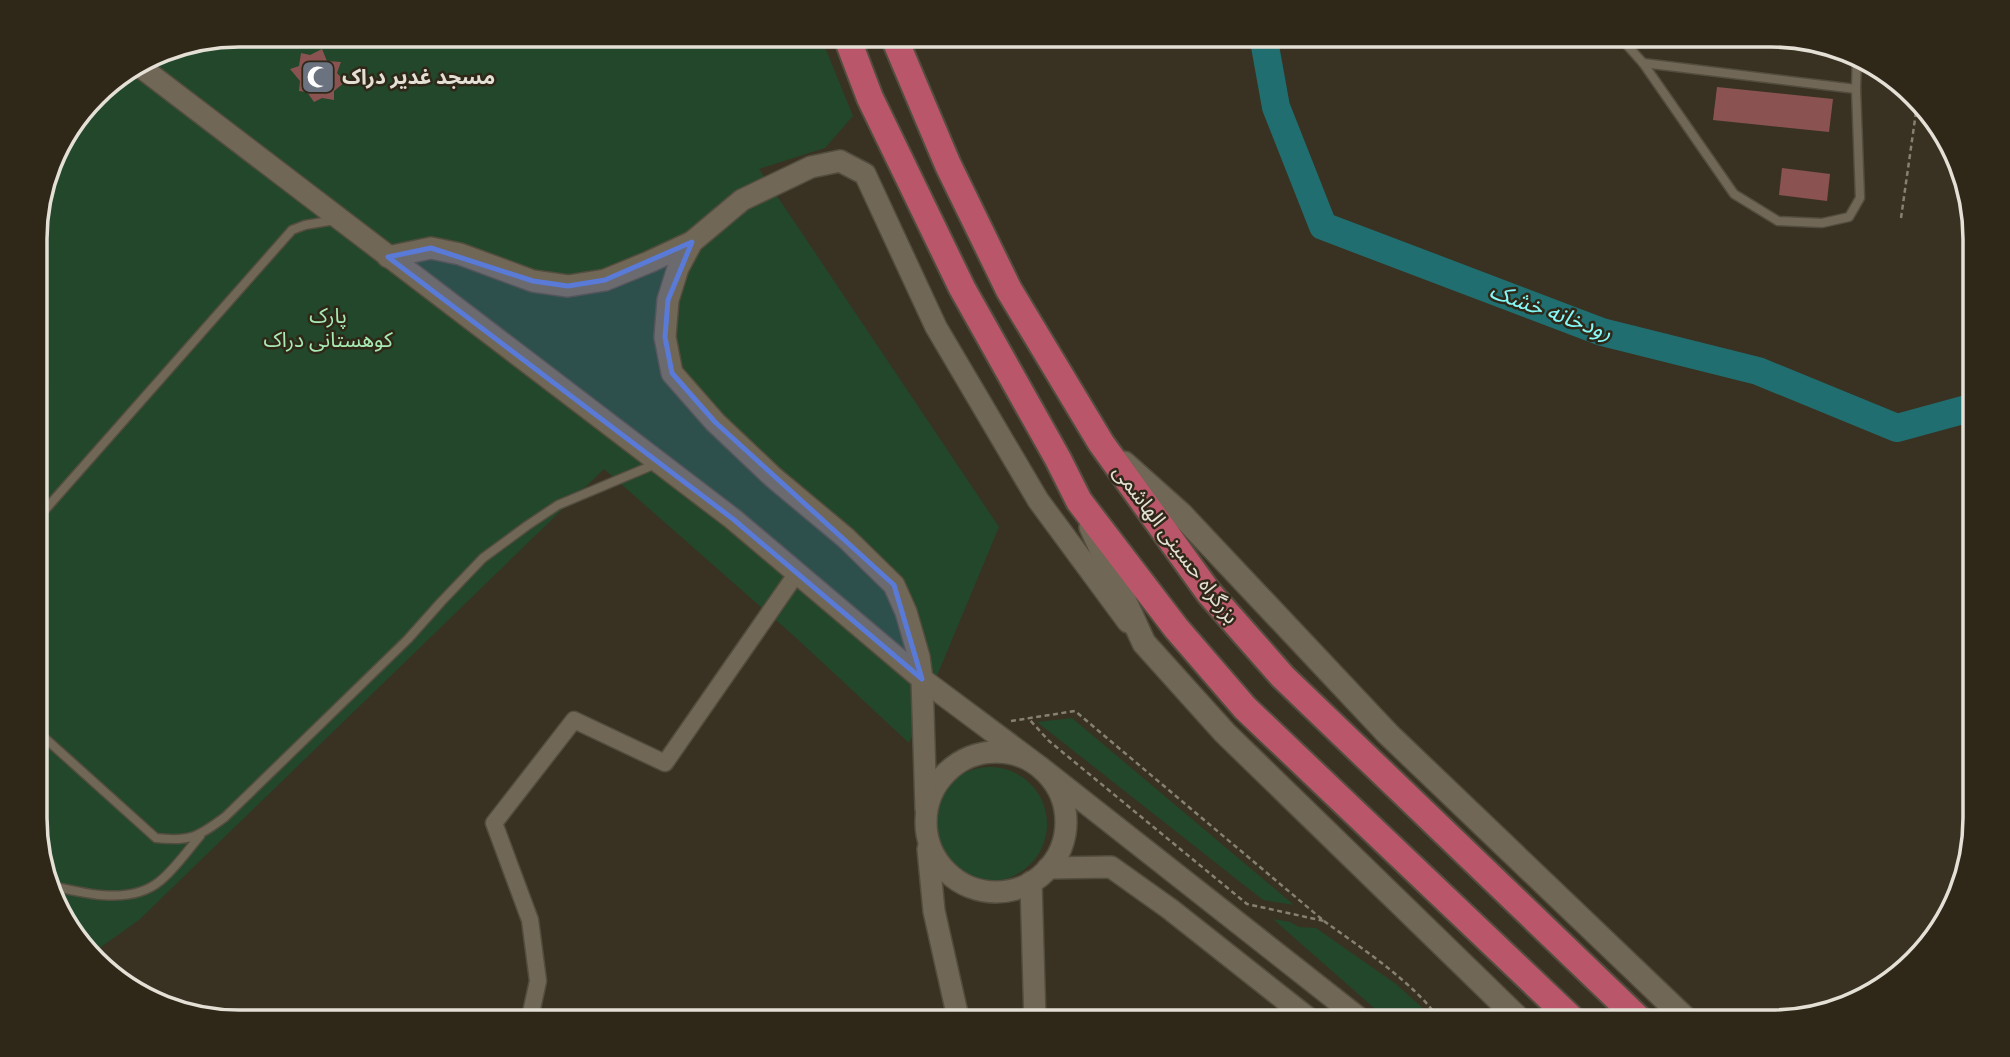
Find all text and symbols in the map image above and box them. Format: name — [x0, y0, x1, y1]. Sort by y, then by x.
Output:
mosque icon: مسجد غدیر دراک — [299, 58, 337, 96]
place label: مسجد غدیر دراک — [342, 64, 495, 89]
water label: رودخانه خشک — [1486, 276, 1616, 346]
park label: پارک کوهستانی دراک — [263, 303, 393, 352]
street label: بزرگراه حسینی الهاشمی — [1108, 459, 1244, 628]

